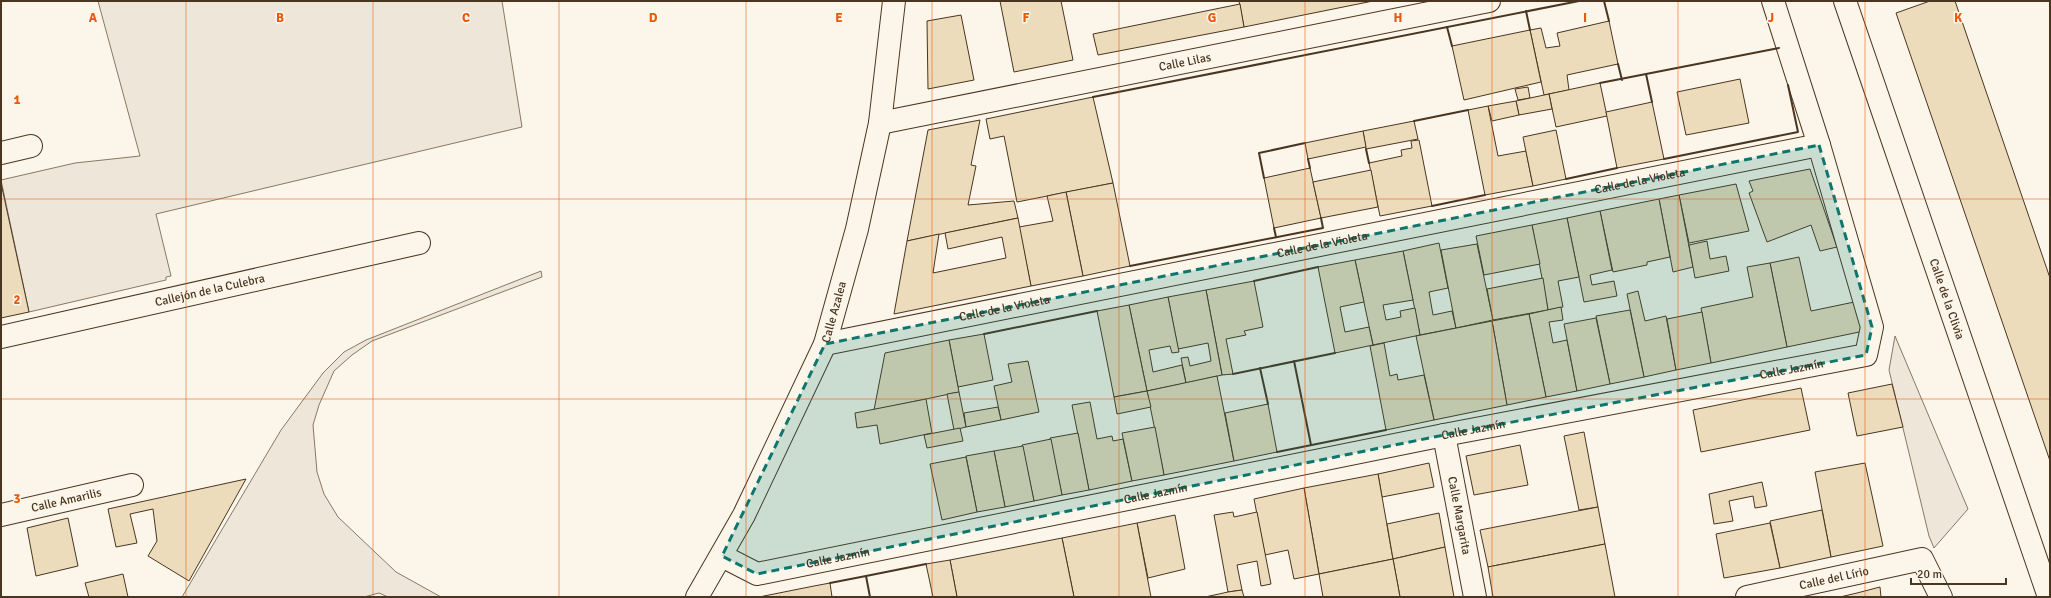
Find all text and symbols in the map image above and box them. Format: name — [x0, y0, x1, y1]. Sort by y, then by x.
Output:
text: A — [89, 10, 98, 26]
text: B — [276, 10, 284, 26]
text: C — [462, 10, 470, 26]
text: D — [649, 10, 658, 26]
text: E — [835, 10, 843, 26]
text: F — [1023, 10, 1030, 26]
text: G — [1208, 10, 1216, 26]
text: H — [1394, 10, 1402, 26]
text: I — [1583, 10, 1587, 26]
text: J — [1768, 10, 1774, 26]
text: K — [1954, 10, 1962, 26]
street label: Calle Lilas — [1158, 49, 1212, 74]
text: 1 — [13, 92, 21, 108]
street label: Calle de la Violeta — [1593, 164, 1687, 197]
street label: Calle de la Violeta — [1275, 228, 1369, 261]
street label: Calle de la Clivia — [1926, 257, 1968, 341]
street label: Callejón de la Culebra — [153, 270, 266, 310]
street label: Calle Azalea — [818, 280, 850, 344]
text: 2 — [13, 292, 21, 308]
street label: Calle de la Violeta — [958, 292, 1051, 324]
street label: Calle Jazmín — [1758, 356, 1825, 383]
street label: Calle Jazmín — [1440, 416, 1506, 443]
street label: Calle Margarita — [1445, 475, 1474, 556]
street label: Calle Jazmín — [1122, 480, 1189, 507]
street label: Calle Amarilis — [30, 485, 103, 515]
text: 3 — [13, 491, 21, 507]
street label: Calle Jazmín — [805, 544, 871, 571]
scale bar — [1911, 560, 2006, 586]
street label: Calle del Lírio — [1798, 563, 1870, 593]
text: 20 m — [1917, 567, 1942, 582]

